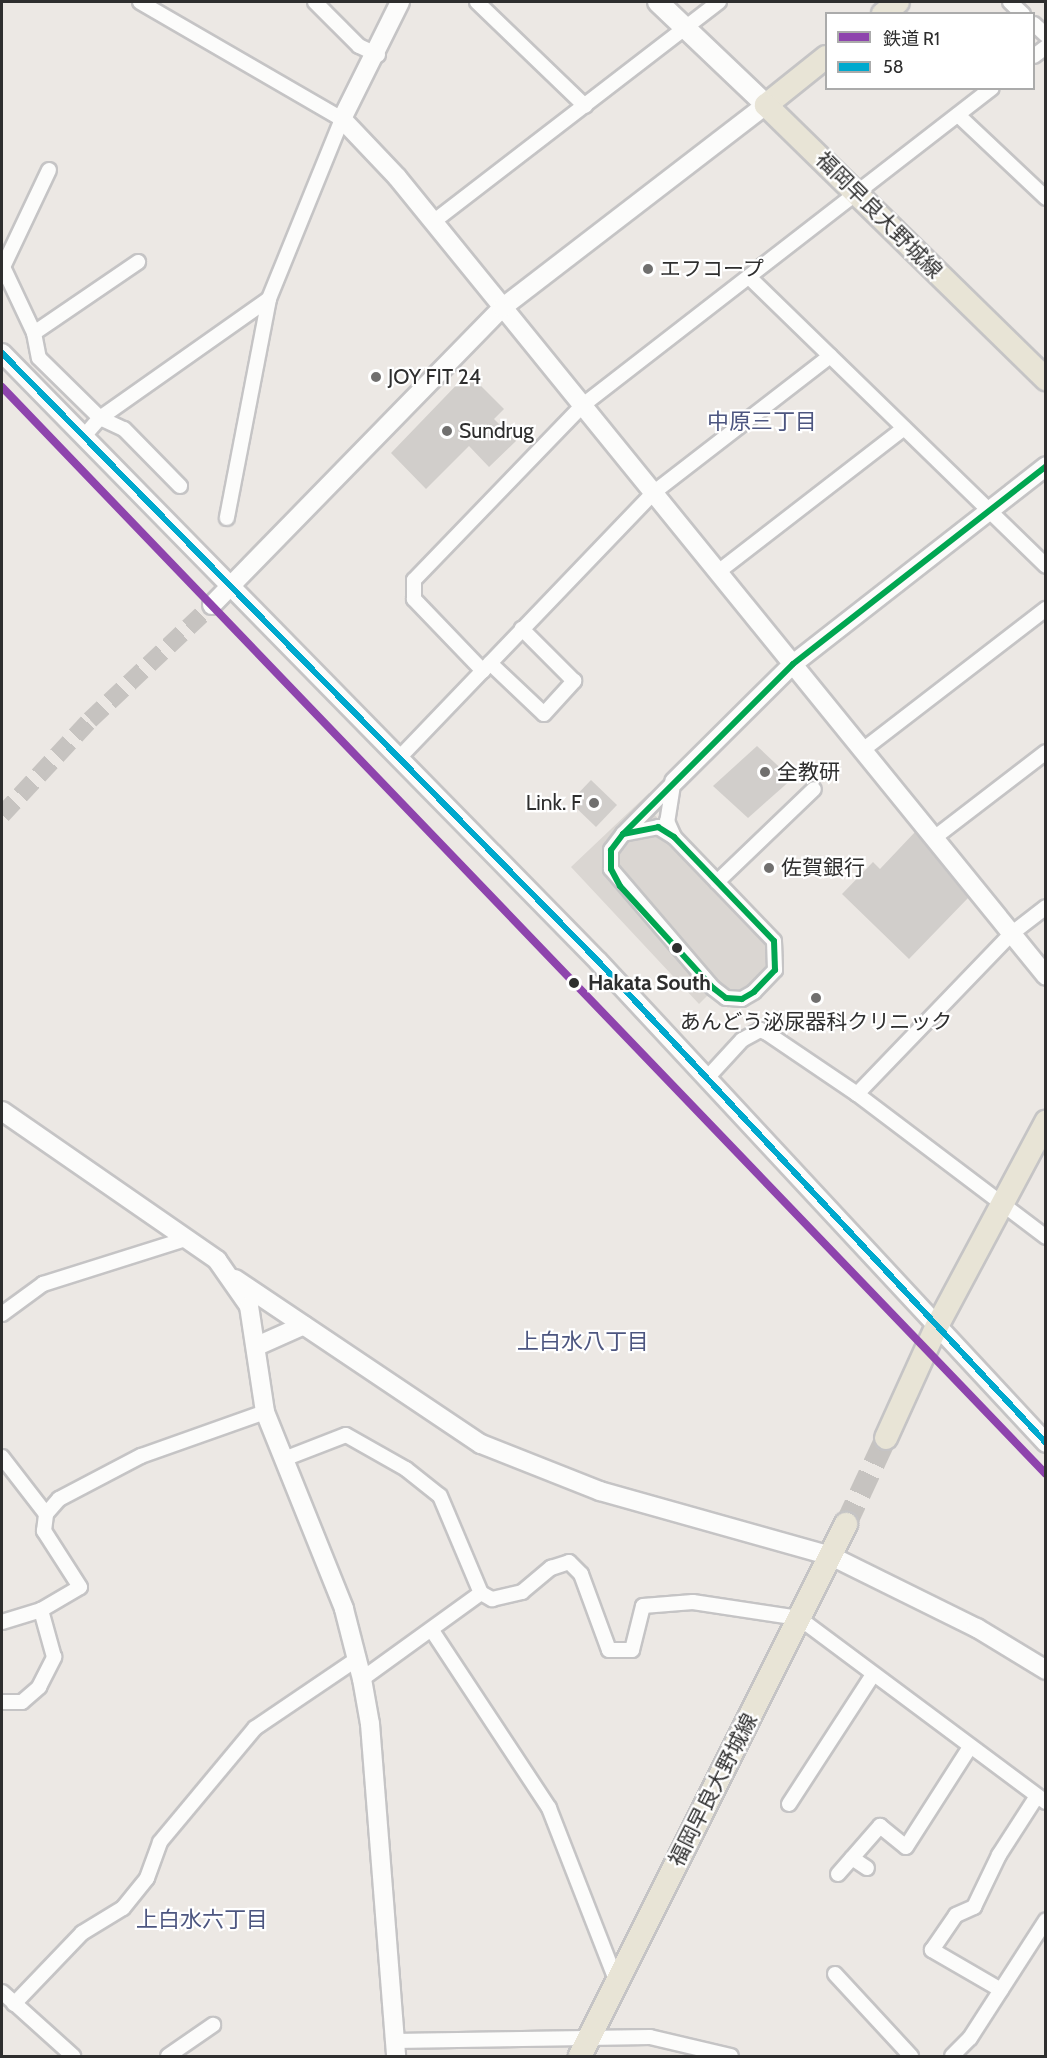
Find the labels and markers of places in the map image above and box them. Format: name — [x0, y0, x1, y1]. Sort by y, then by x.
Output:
place label: エフコープ — [660, 256, 765, 282]
marker: エフコープ — [641, 262, 655, 276]
place label: JOY FIT 24 — [388, 364, 481, 390]
marker: JOY FIT 24 — [369, 370, 383, 384]
place label: Sundrug — [459, 418, 534, 444]
marker: Sundrug — [440, 424, 454, 438]
place label: 全教研 — [777, 759, 840, 785]
marker: 全教研 — [758, 765, 772, 779]
place label: Link. F — [526, 790, 582, 816]
marker: Link. F — [587, 796, 601, 810]
place label: 佐賀銀行 — [781, 855, 865, 881]
marker: 佐賀銀行 — [762, 861, 776, 875]
unlabelled marker — [671, 942, 683, 954]
place label: Hakata South — [588, 970, 711, 996]
marker: Hakata South — [565, 974, 583, 992]
marker: あんどう泌尿器科クリニック — [807, 989, 825, 1007]
place label: あんどう泌尿器科クリニック — [680, 1009, 952, 1035]

